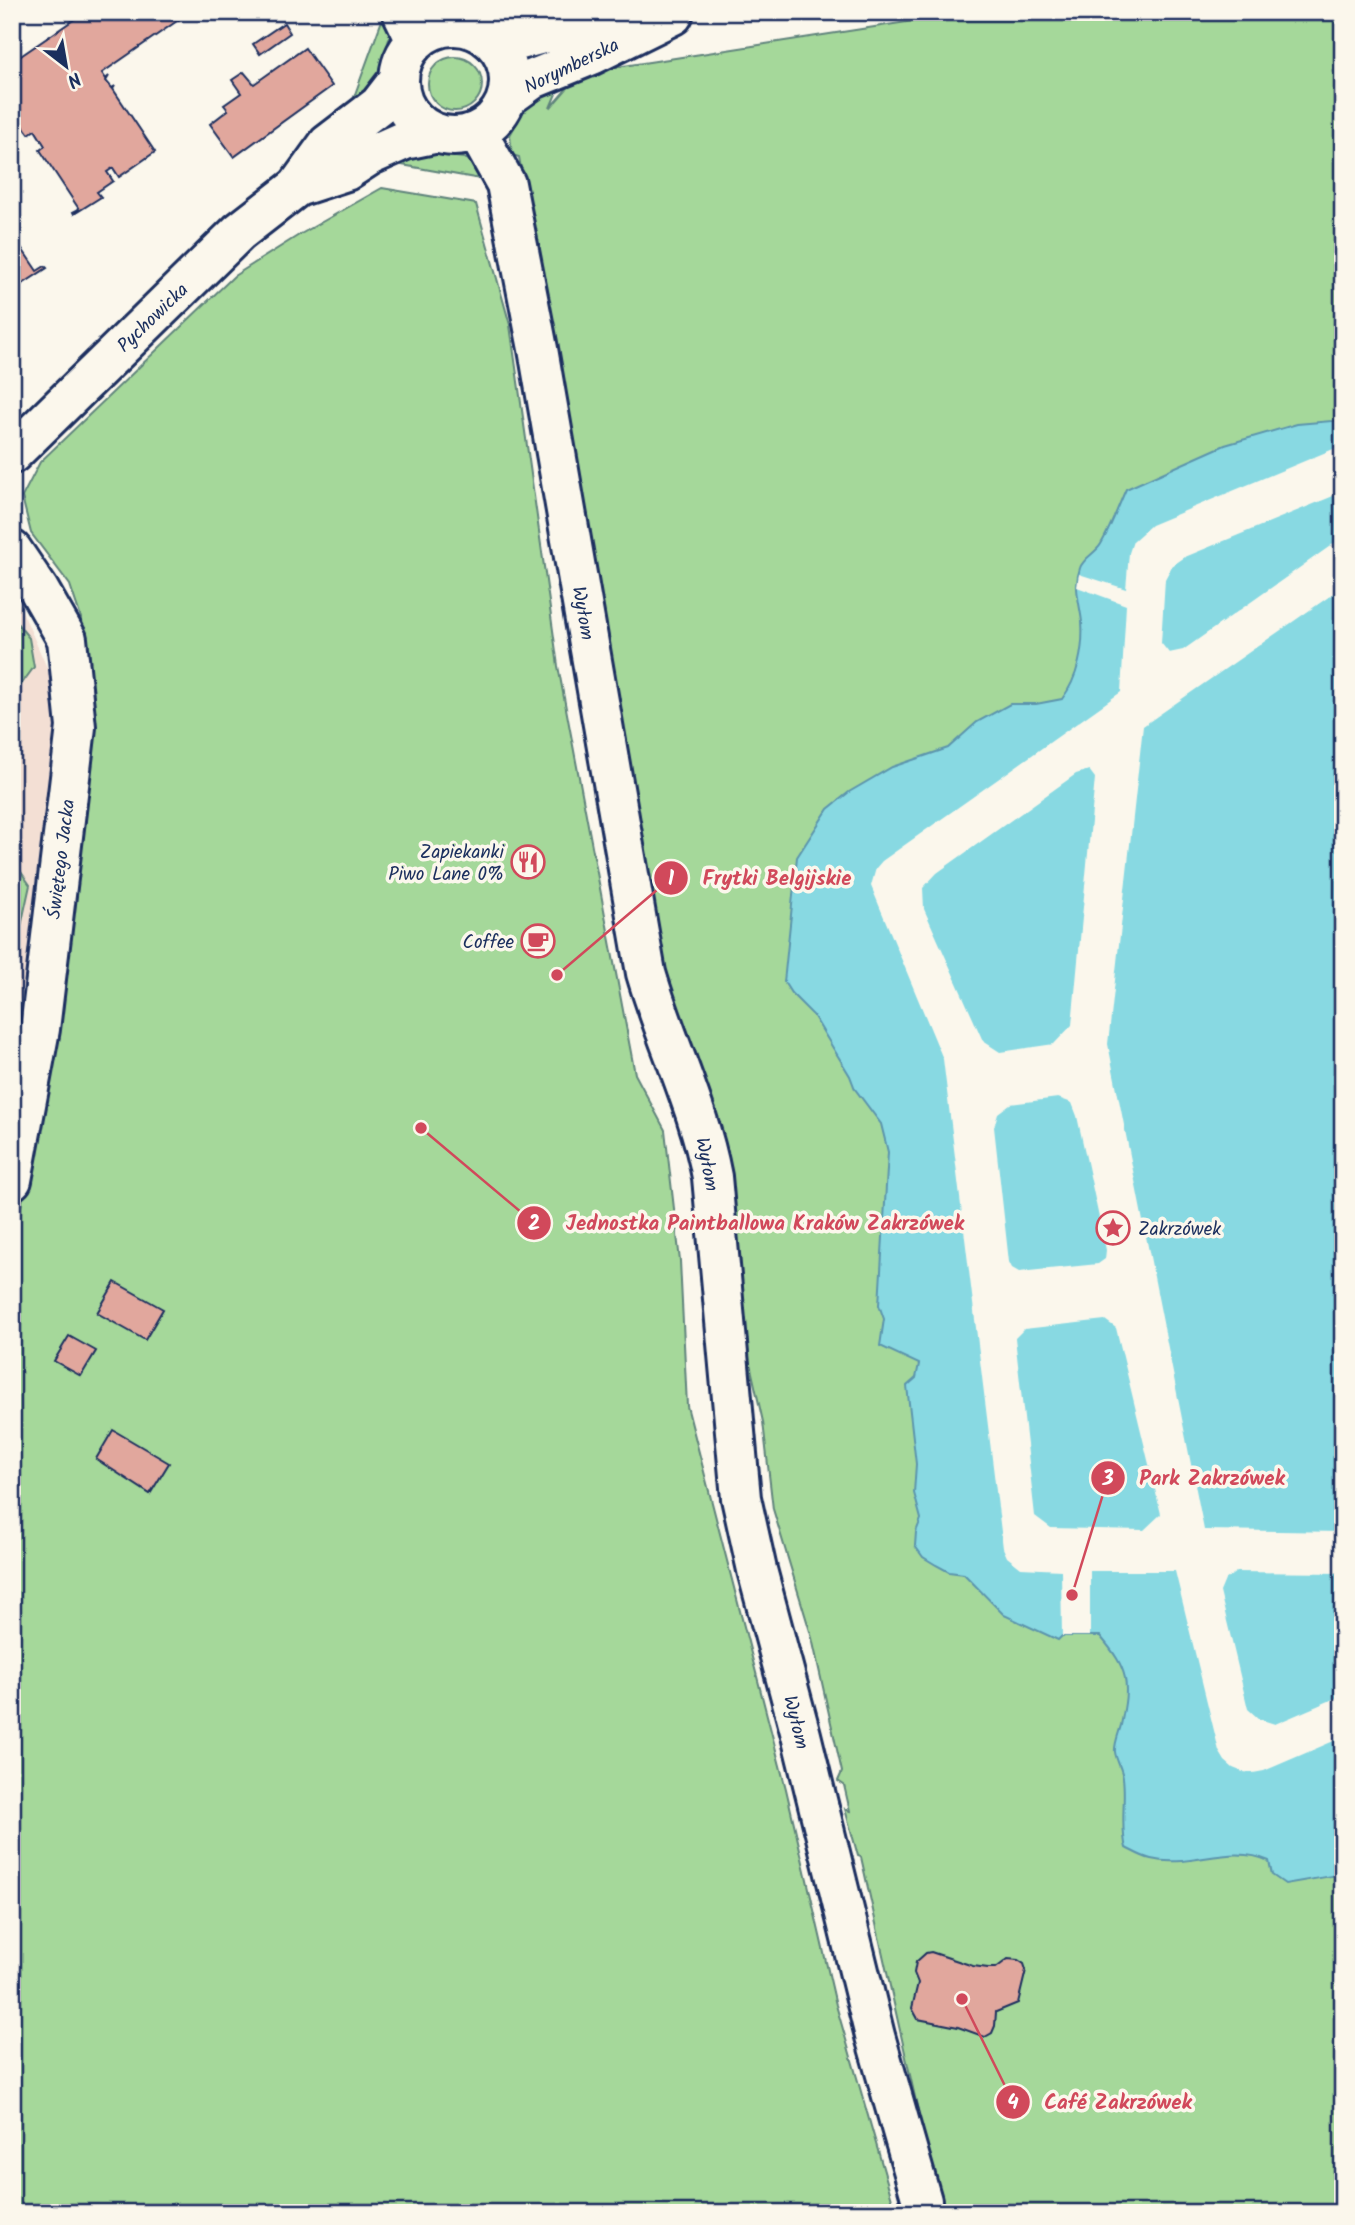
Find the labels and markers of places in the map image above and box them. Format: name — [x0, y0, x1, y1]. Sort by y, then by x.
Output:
place label: Zapiekanki Piwo Lane 0% — [388, 838, 505, 890]
restaurant icon: Zapiekanki Piwo Lane 0% — [509, 843, 547, 881]
callout: Frytki Belgijskie — [653, 857, 866, 899]
cafe icon: Coffee — [519, 922, 557, 960]
place label: Coffee — [463, 928, 514, 958]
callout: Jednostka Paintballowa Kraków Zakrzówek — [517, 1202, 978, 1244]
place icon: Zakrzówek — [1094, 1209, 1132, 1247]
place label: Zakrzówek — [1138, 1215, 1221, 1245]
callout: Park Zakrzówek — [1090, 1457, 1299, 1499]
callout: Café Zakrzówek — [995, 2081, 1206, 2123]

